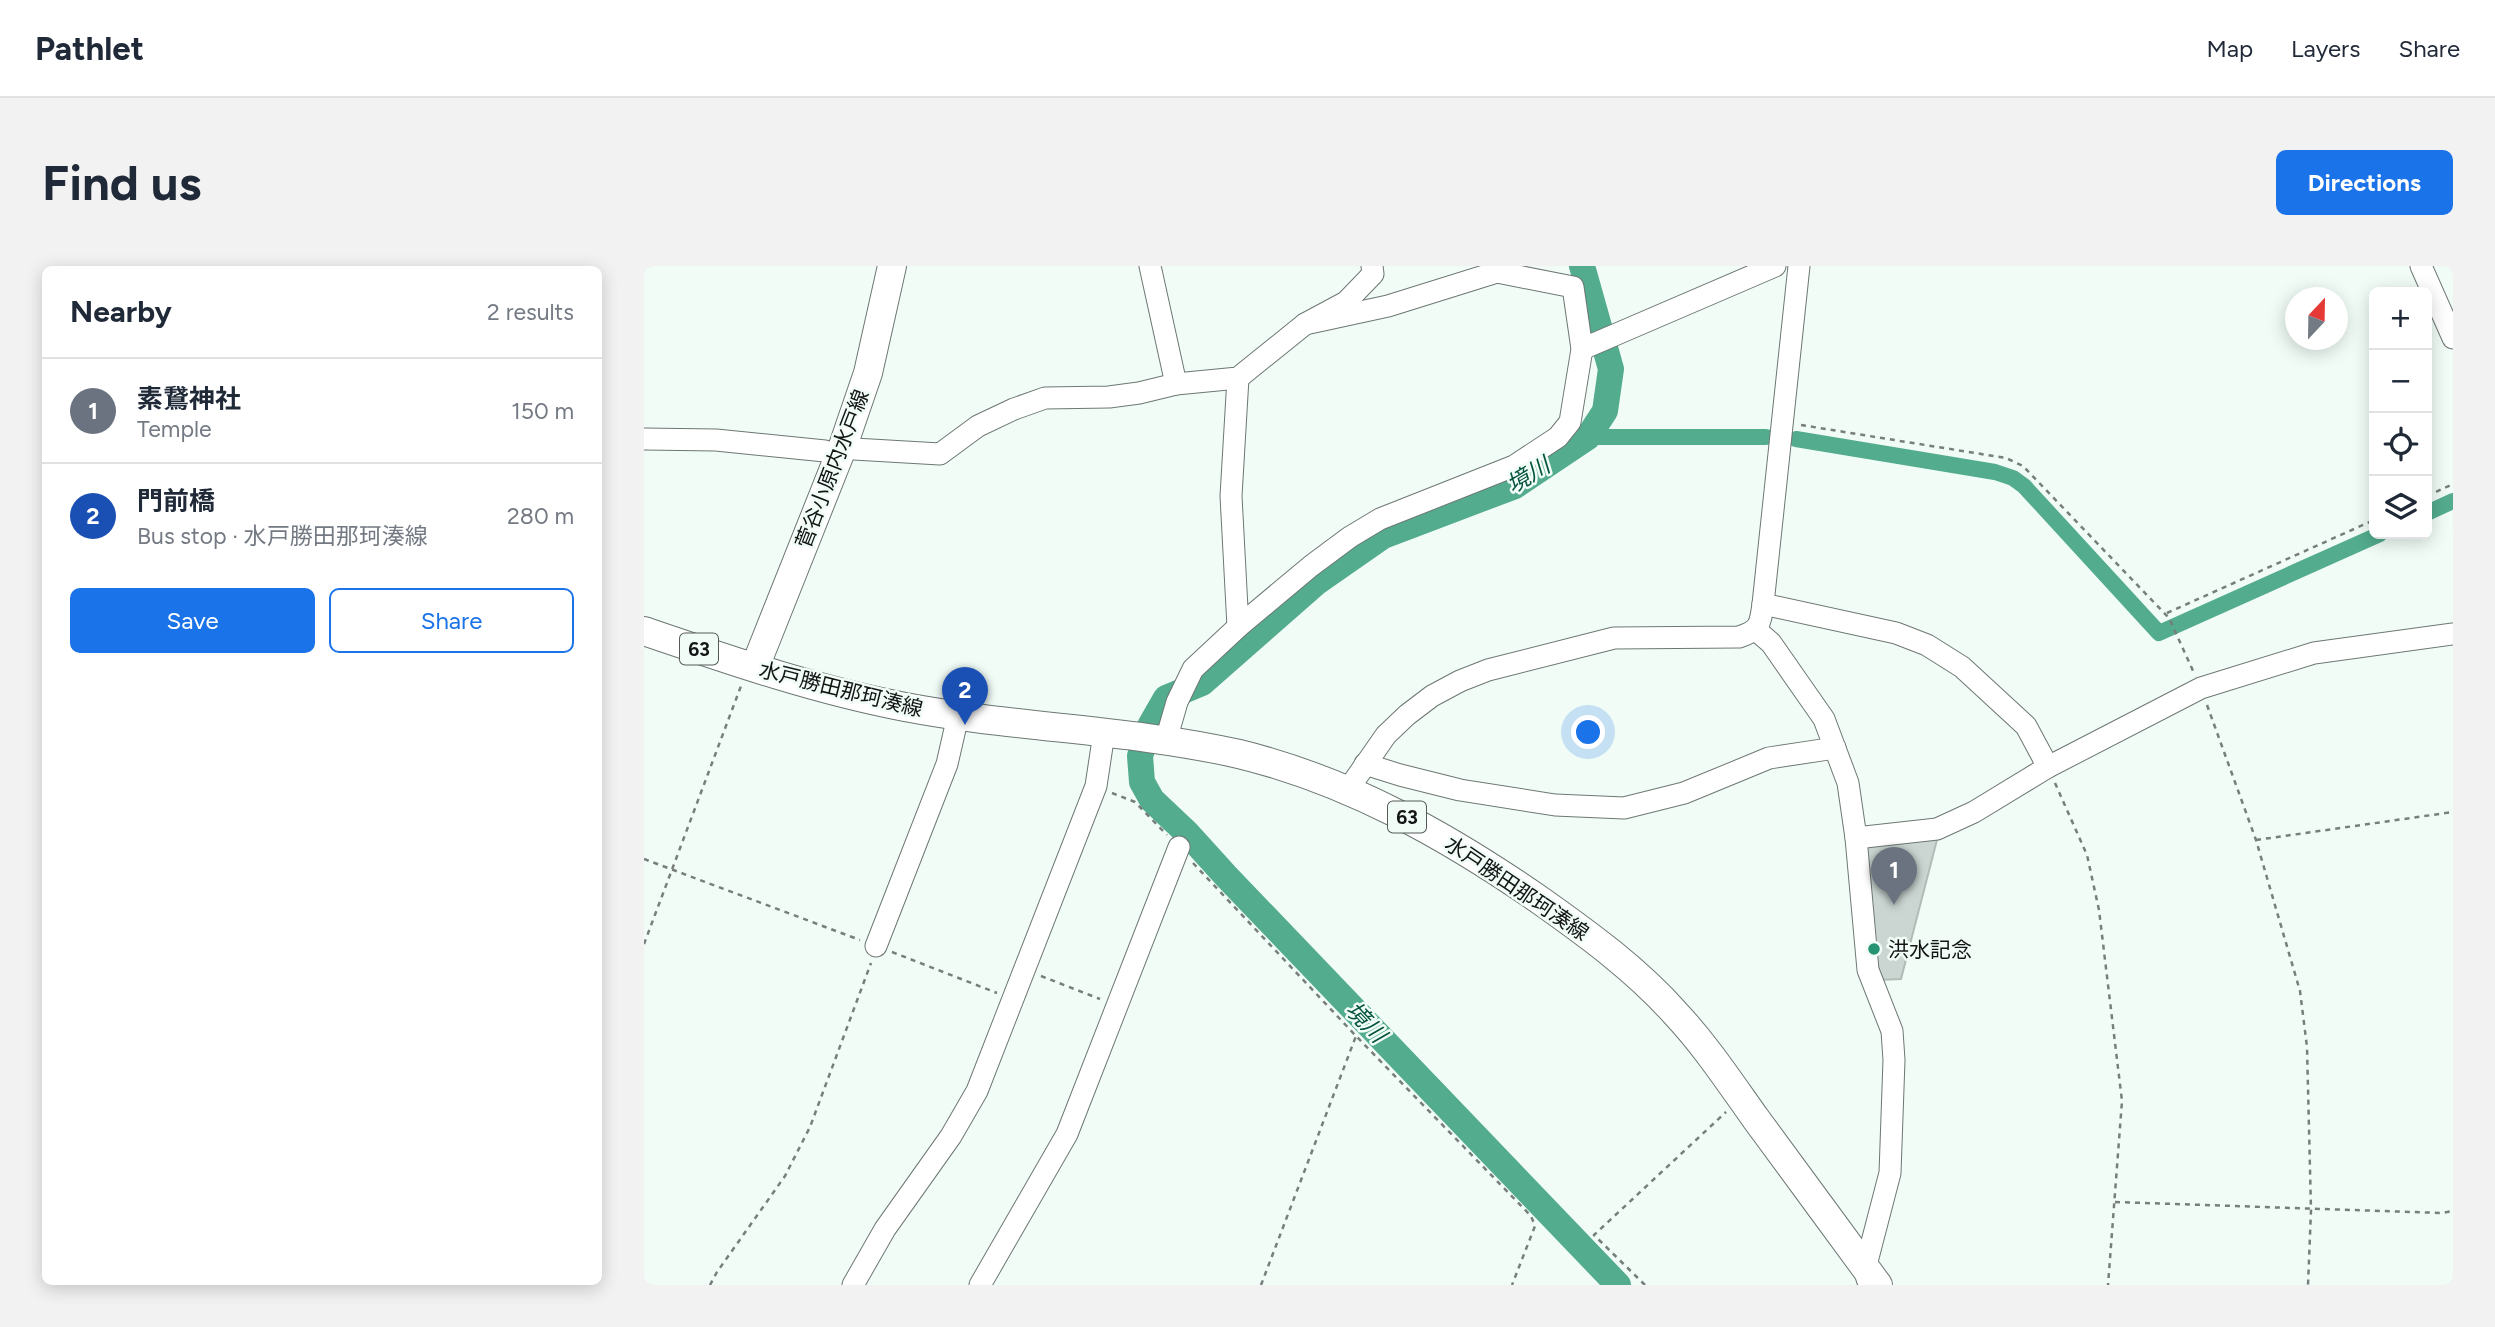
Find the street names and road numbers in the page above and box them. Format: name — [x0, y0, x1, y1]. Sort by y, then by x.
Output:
street label: 菅谷小原内水戸線 — [790, 386, 874, 552]
road number: 63 — [680, 634, 718, 664]
street label: 水戸勝田那珂湊線 — [756, 657, 926, 721]
road number: 63 — [1388, 802, 1426, 832]
street label: 水戸勝田那珂湊線 — [1440, 831, 1594, 945]

